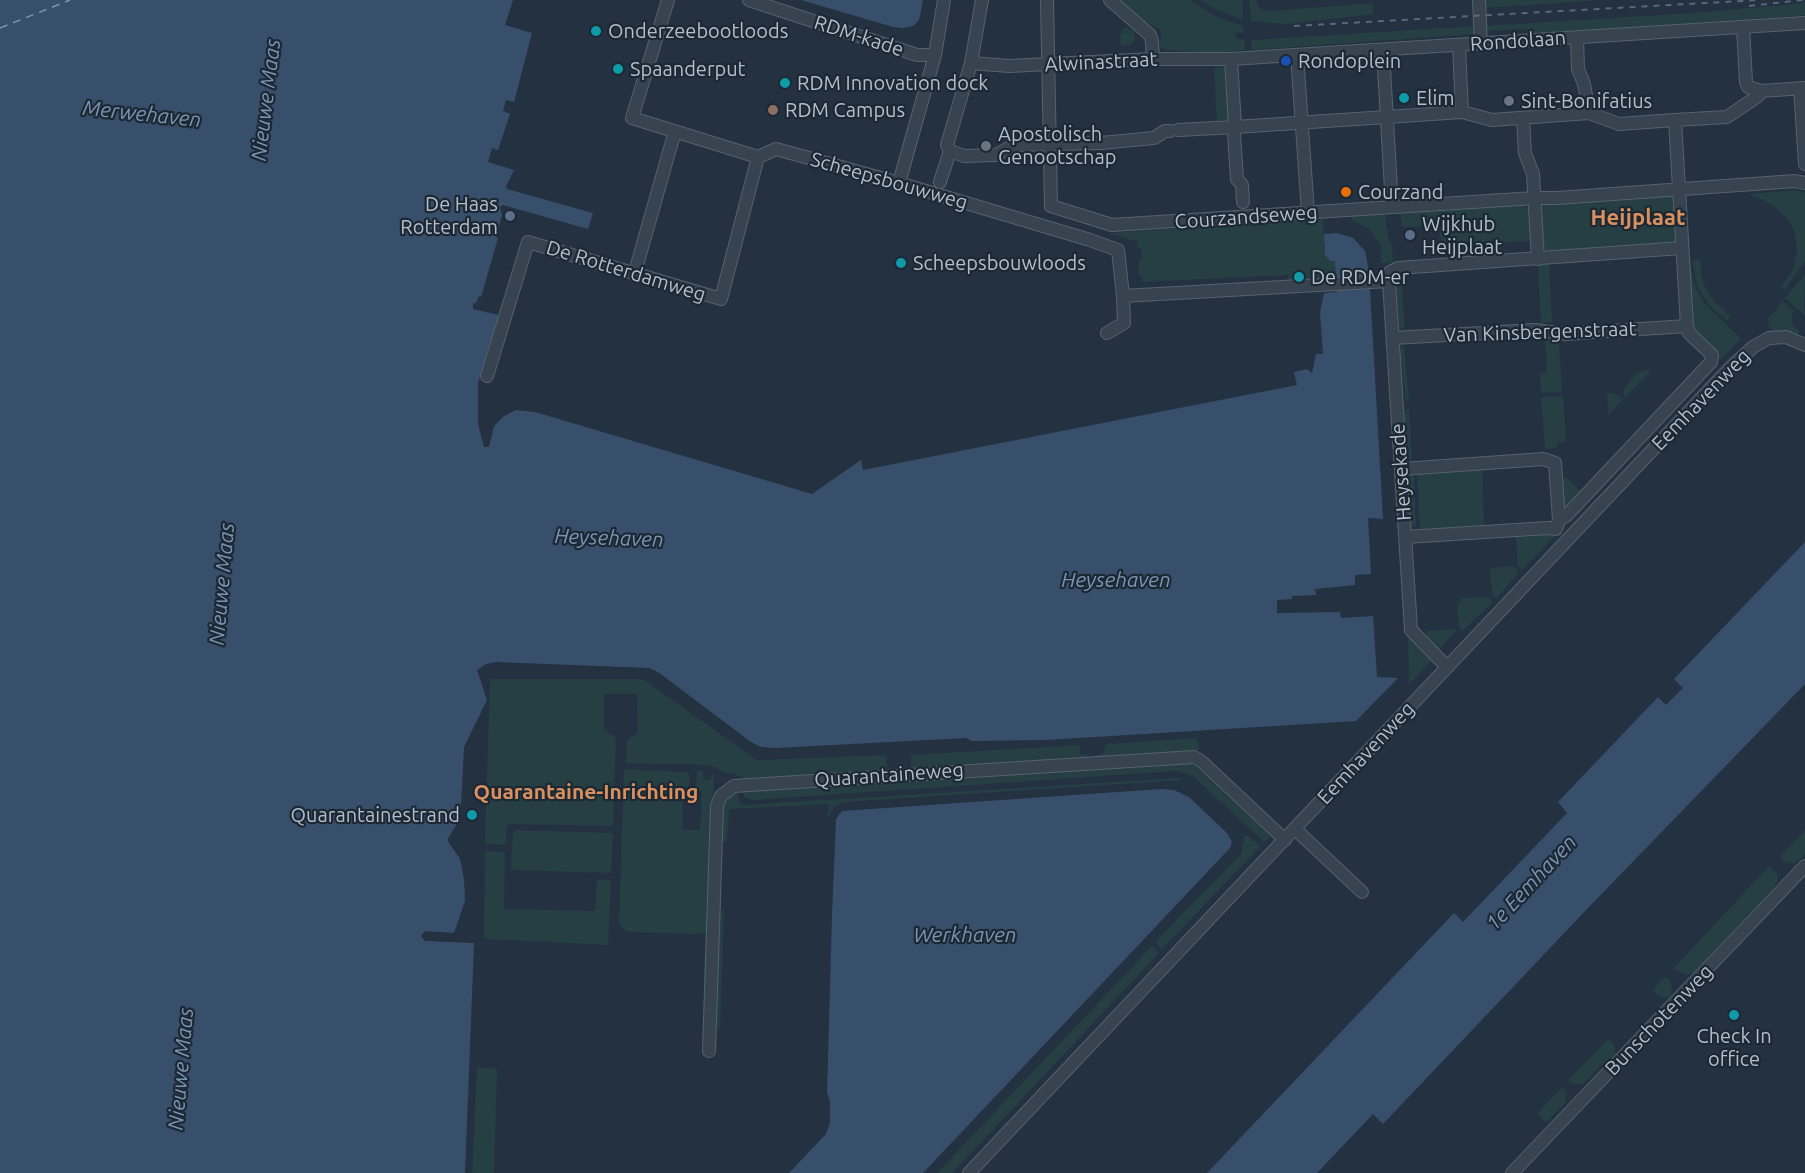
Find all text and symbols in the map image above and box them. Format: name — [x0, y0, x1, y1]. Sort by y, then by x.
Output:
street label: RDM-kade — [811, 10, 907, 62]
place label: Onderzeebootloods — [608, 19, 788, 43]
marker: Onderzeebootloods — [589, 24, 603, 38]
street label: Rondolaan — [1469, 26, 1567, 56]
water label: Nieuwe Maas — [246, 38, 286, 162]
street label: Alwinastraat — [1044, 47, 1158, 77]
place label: Rondoplein — [1298, 49, 1401, 73]
marker: Rondoplein — [1279, 54, 1293, 68]
place label: Spaanderput — [630, 57, 745, 81]
marker: Spaanderput — [611, 62, 625, 76]
place label: RDM Innovation dock — [797, 71, 988, 95]
marker: RDM Innovation dock — [778, 76, 792, 90]
place label: Elim — [1416, 86, 1455, 110]
place label: Sint-Bonifatius — [1521, 89, 1652, 113]
marker: Elim — [1397, 91, 1411, 105]
marker: Sint-Bonifatius — [1502, 94, 1516, 108]
water label: Merwehaven — [82, 95, 202, 133]
place label: RDM Campus — [785, 98, 905, 122]
marker: RDM Campus — [766, 103, 780, 117]
place label: Apostolisch Genootschap — [998, 122, 1116, 169]
marker: Apostolisch Genootschap — [979, 139, 993, 153]
street label: Scheepsbouwweg — [808, 147, 970, 215]
place label: Courzand — [1358, 180, 1444, 204]
marker: Courzand — [1339, 185, 1353, 199]
place label: De Haas Rotterdam — [400, 192, 498, 239]
street label: Courzandseweg — [1174, 200, 1318, 234]
district label: Heijplaat — [1591, 205, 1685, 231]
marker: De Haas Rotterdam — [503, 209, 517, 223]
place label: Wijkhub Heijplaat — [1422, 212, 1502, 259]
marker: Wijkhub Heijplaat — [1403, 228, 1417, 242]
street label: De Rotterdamweg — [543, 235, 709, 307]
place label: Scheepsbouwloods — [913, 251, 1086, 275]
marker: Scheepsbouwloods — [894, 256, 908, 270]
place label: De RDM-er — [1311, 265, 1409, 289]
marker: De RDM-er — [1292, 270, 1306, 284]
street label: Van Kinsbergenstraat — [1443, 317, 1637, 347]
street label: Eemhavenweg — [1647, 344, 1755, 456]
street label: Heysekade — [1386, 423, 1416, 521]
water label: Nieuwe Maas — [204, 522, 240, 646]
water label: Heysehaven — [554, 524, 664, 552]
water label: Heysehaven — [1061, 567, 1171, 593]
street label: Eemhavenweg — [1312, 697, 1420, 809]
street label: Quarantaineweg — [813, 758, 965, 792]
district label: Quarantaine-Inrichting — [474, 779, 698, 805]
place label: Quarantainestrand — [291, 803, 460, 827]
marker: Quarantainestrand — [465, 808, 479, 822]
water label: 1e Eemhaven — [1480, 830, 1582, 936]
water label: Werkhaven — [913, 922, 1017, 948]
street label: Bunschotenweg — [1600, 960, 1718, 1080]
water label: Nieuwe Maas — [163, 1007, 199, 1131]
marker: Check In office — [1727, 1008, 1741, 1022]
place label: Check In office — [1696, 1024, 1772, 1071]

